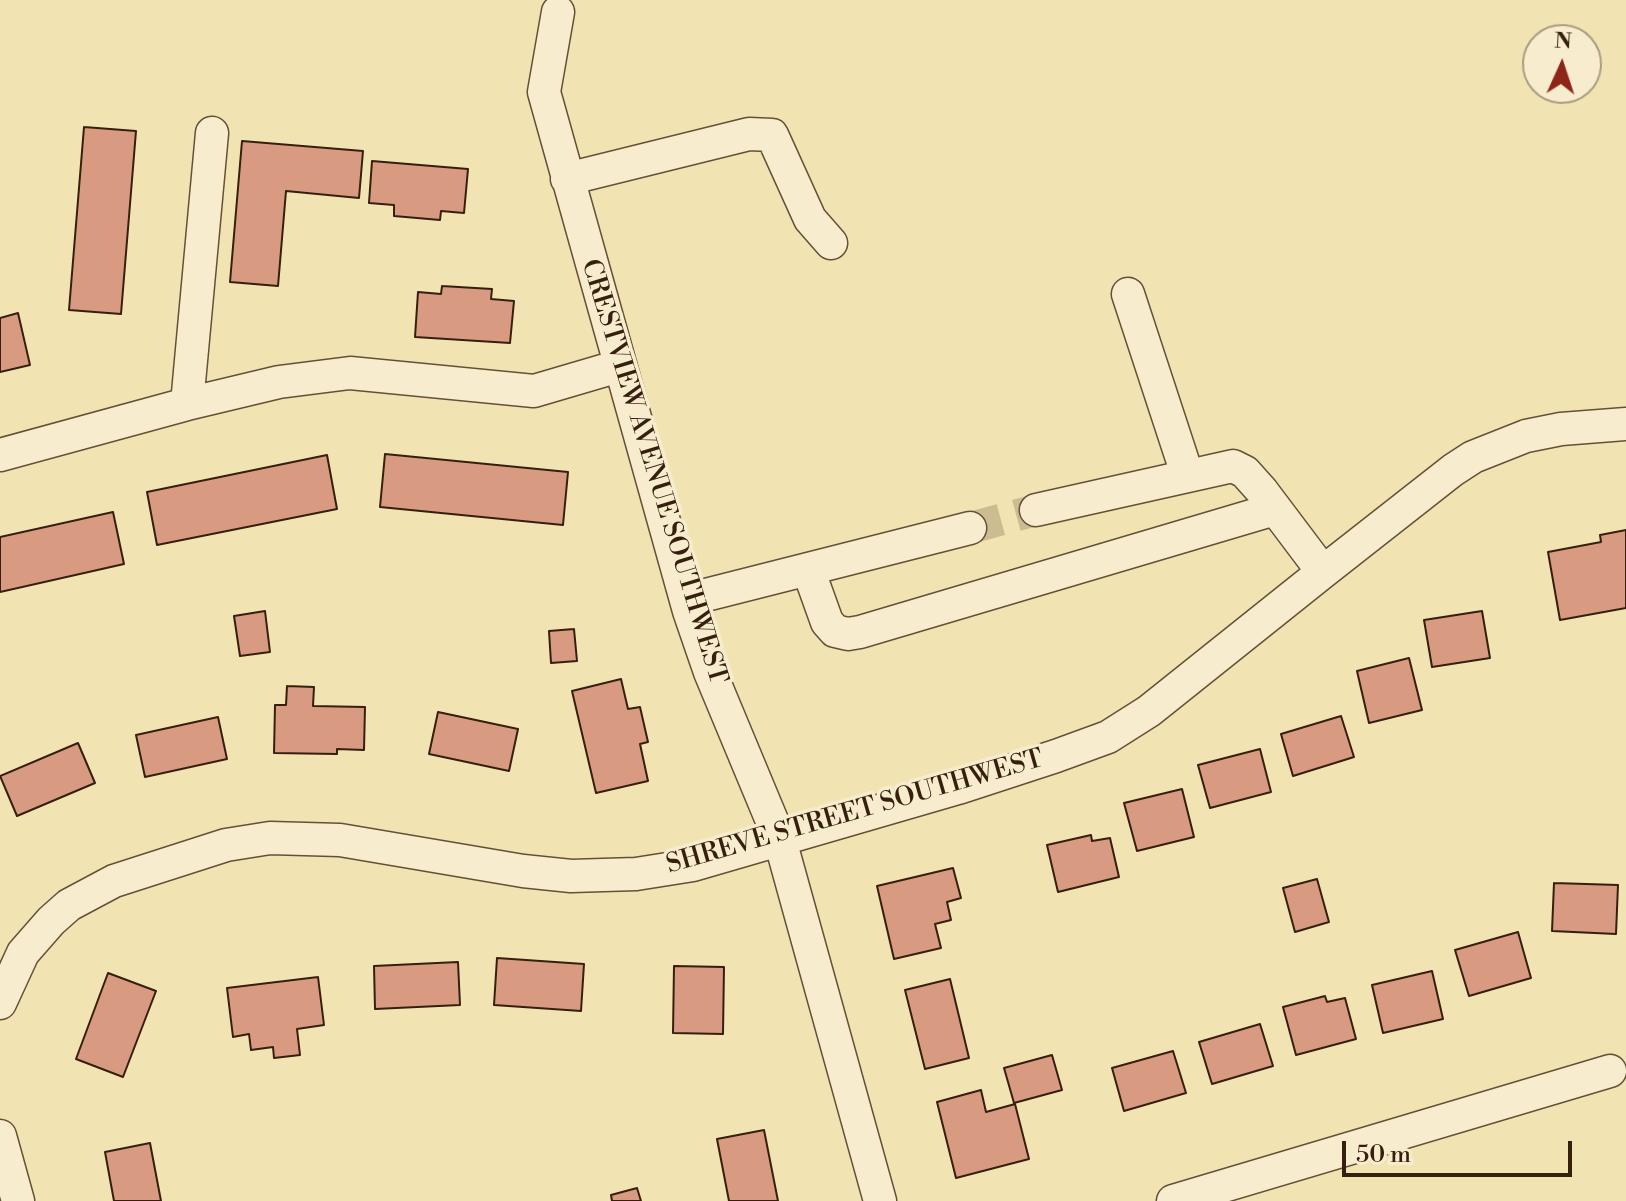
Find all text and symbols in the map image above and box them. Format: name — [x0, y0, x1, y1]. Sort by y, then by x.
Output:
north arrow — [1522, 24, 1602, 104]
text: N — [1554, 28, 1573, 55]
street label: CRESTVIEW AVENUE SOUTHWEST — [573, 256, 733, 688]
street label: SHREVE STREET SOUTHWEST — [663, 744, 1047, 882]
scale bar — [1346, 1125, 1576, 1175]
text: 50 m — [1356, 1140, 1411, 1170]

